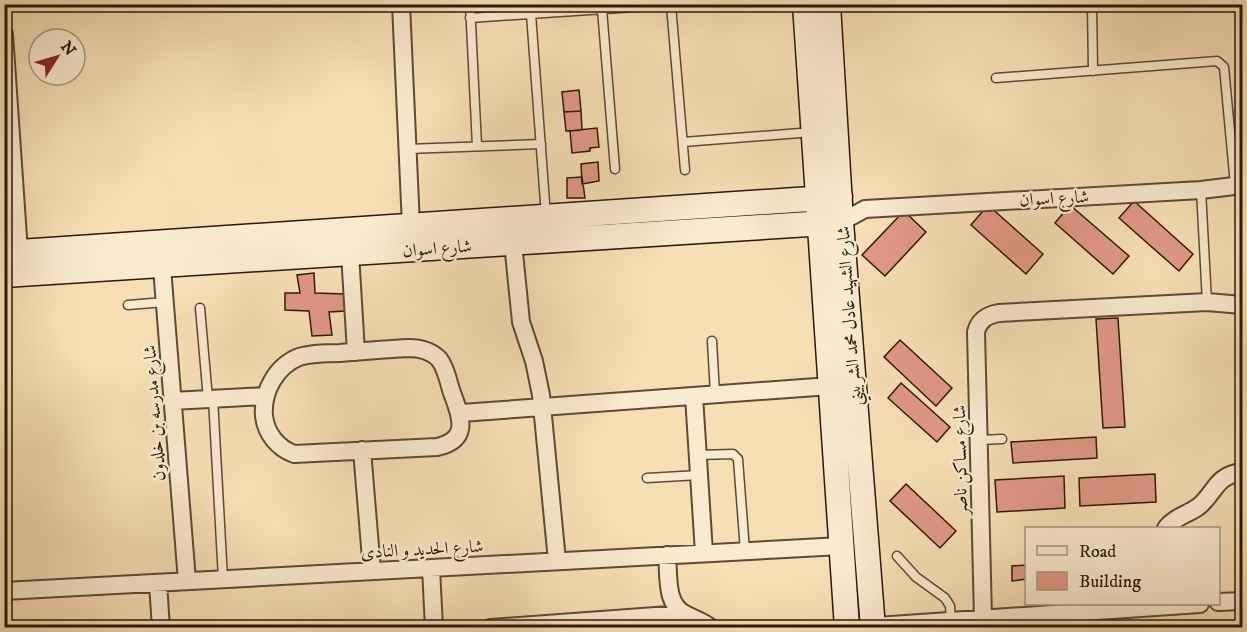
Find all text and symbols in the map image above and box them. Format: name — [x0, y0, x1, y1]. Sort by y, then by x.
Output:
north arrow — [27, 27, 87, 87]
text: N — [56, 37, 80, 60]
street label: شارع اسوان — [1019, 186, 1090, 215]
street label: شارع الشهيد عادل محمد الشربيني — [833, 225, 872, 407]
street label: شارع اسوان — [402, 236, 473, 265]
street label: شارع مدرسه بن خلدون — [139, 344, 174, 482]
street label: شارع مساكن ناصر — [949, 405, 976, 517]
legend — [1025, 527, 1220, 605]
street label: شارع الحديد و النادى — [360, 536, 484, 567]
text: Road — [1079, 541, 1116, 563]
text: Building — [1079, 571, 1141, 593]

